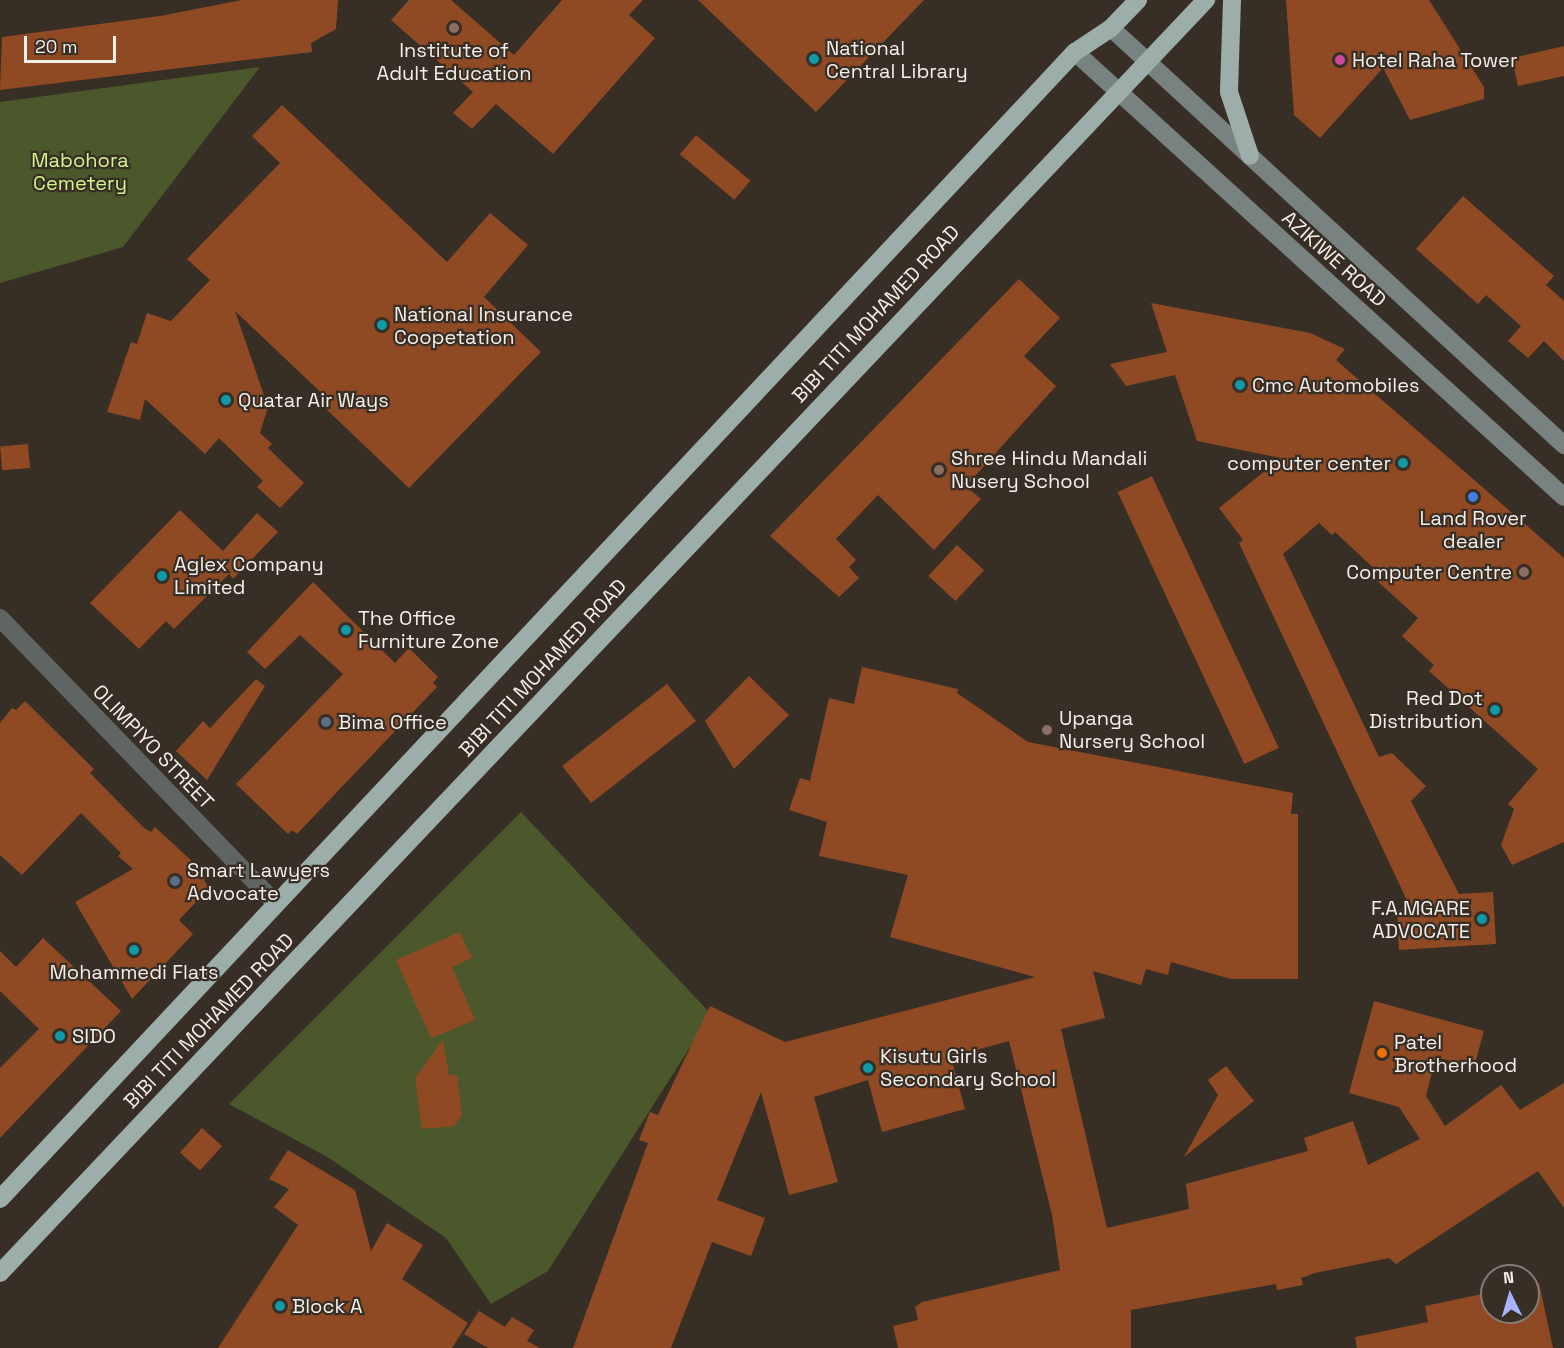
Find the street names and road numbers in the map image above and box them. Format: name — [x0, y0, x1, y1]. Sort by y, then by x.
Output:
street label: AZIKIWE ROAD — [1277, 206, 1391, 312]
street label: BIBI TITI MOHAMED ROAD — [787, 220, 965, 408]
street label: BIBI TITI MOHAMED ROAD — [454, 574, 632, 762]
street label: OLIMPIYO STREET — [87, 680, 219, 814]
street label: BIBI TITI MOHAMED ROAD — [119, 928, 299, 1114]

